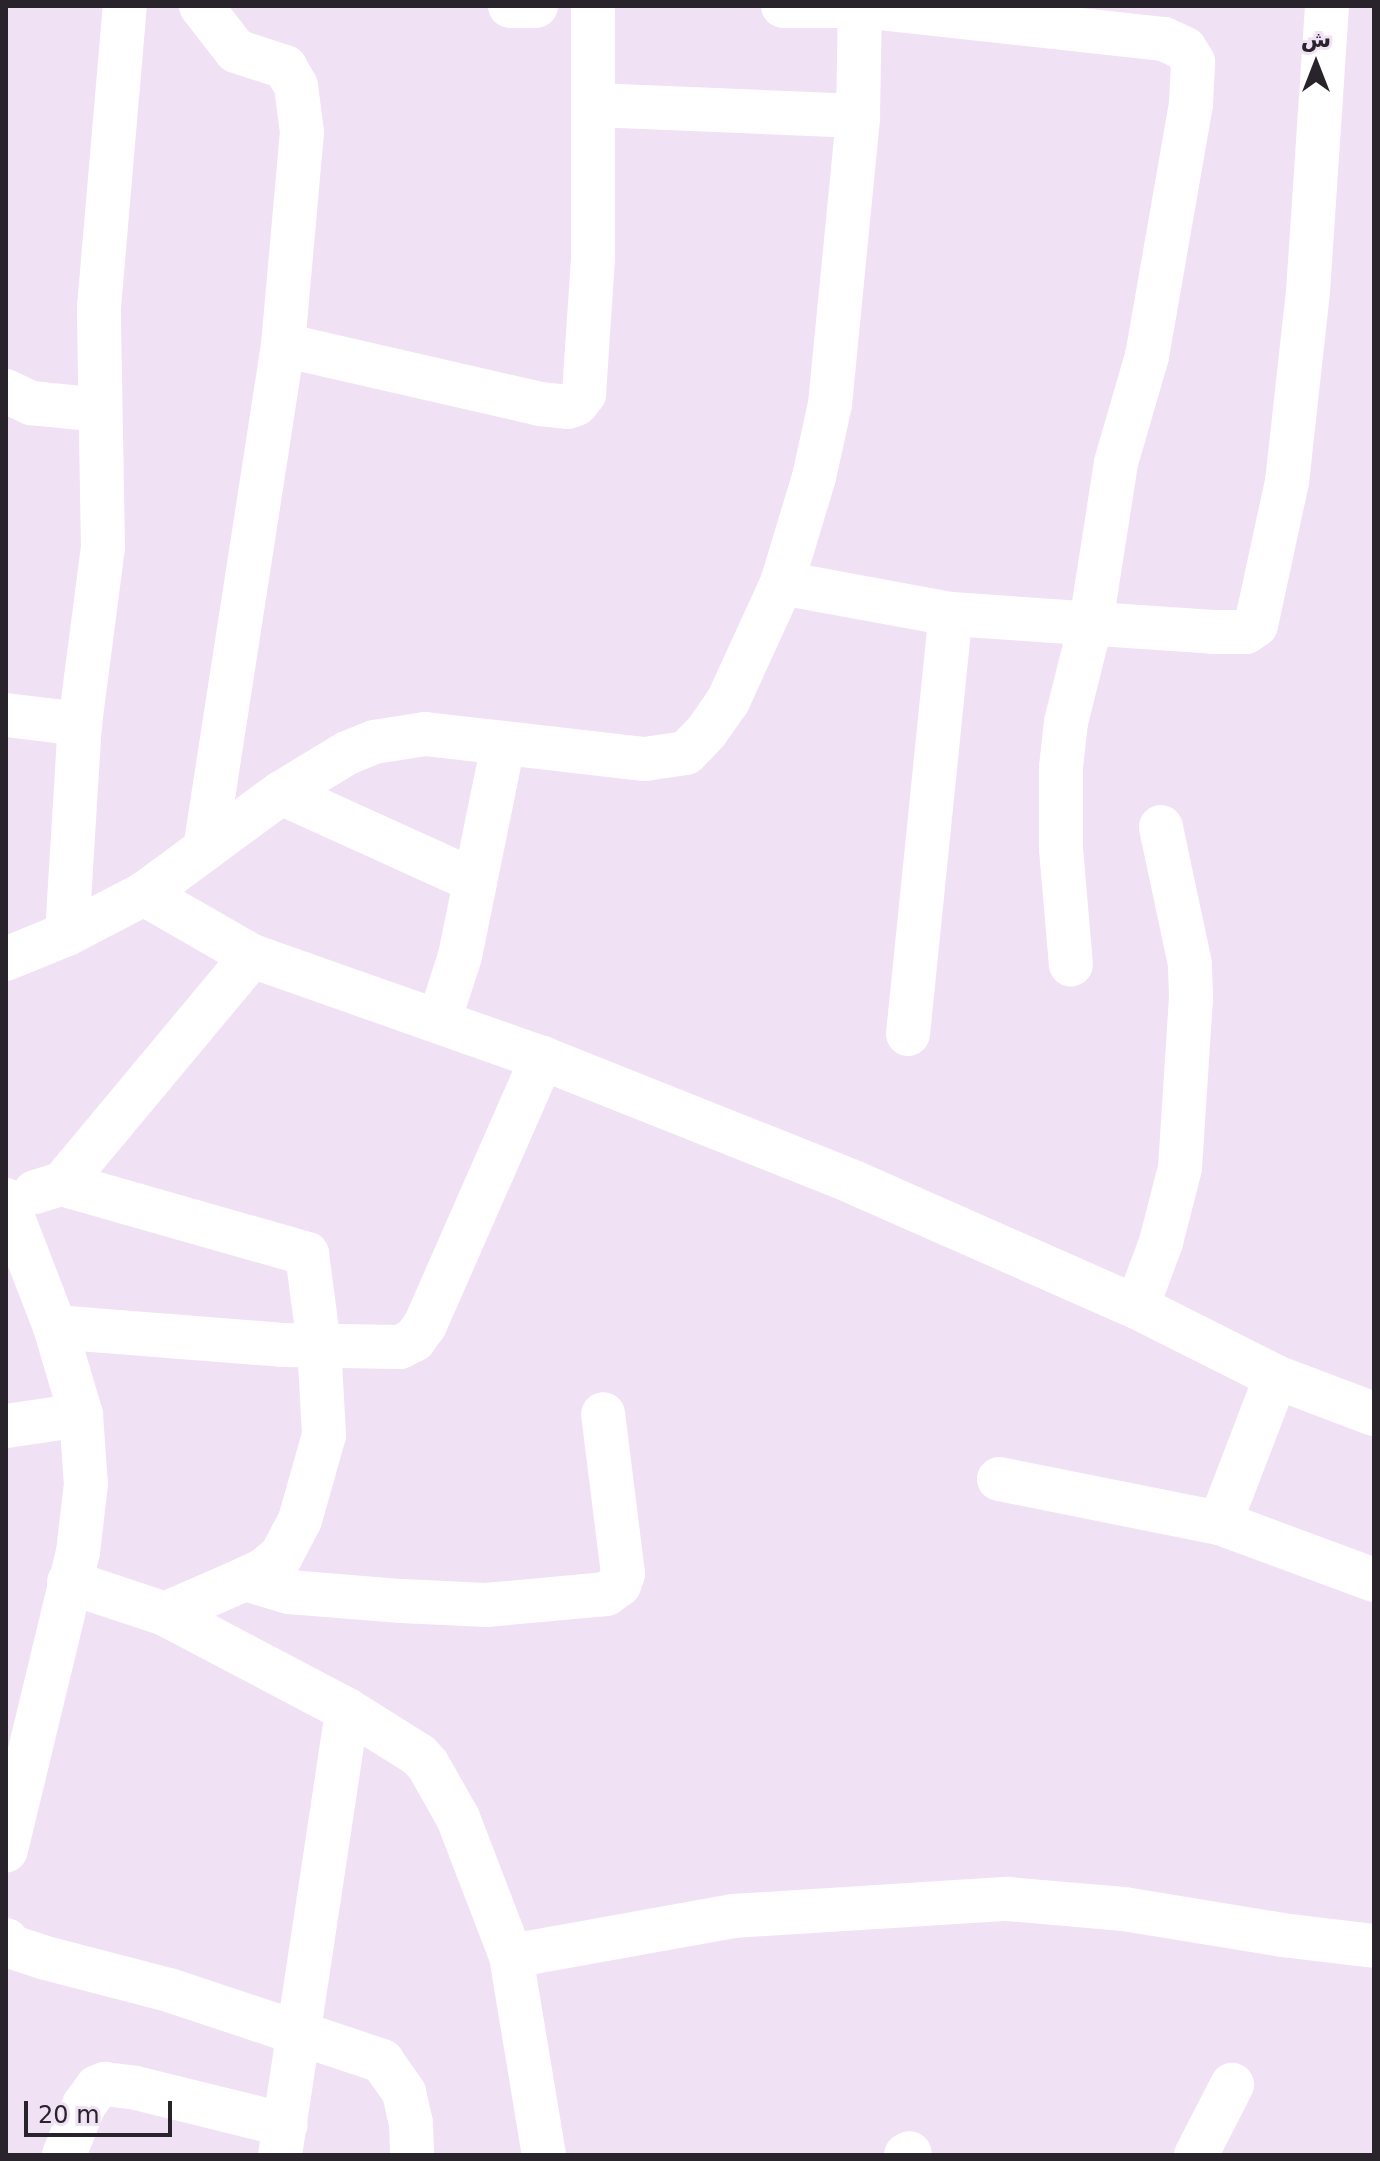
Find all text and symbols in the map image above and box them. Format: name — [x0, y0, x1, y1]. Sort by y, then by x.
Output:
north arrow — [1276, 24, 1356, 104]
text: ش — [1301, 27, 1331, 52]
scale bar — [28, 2085, 176, 2135]
text: 20 m — [38, 2101, 100, 2129]

